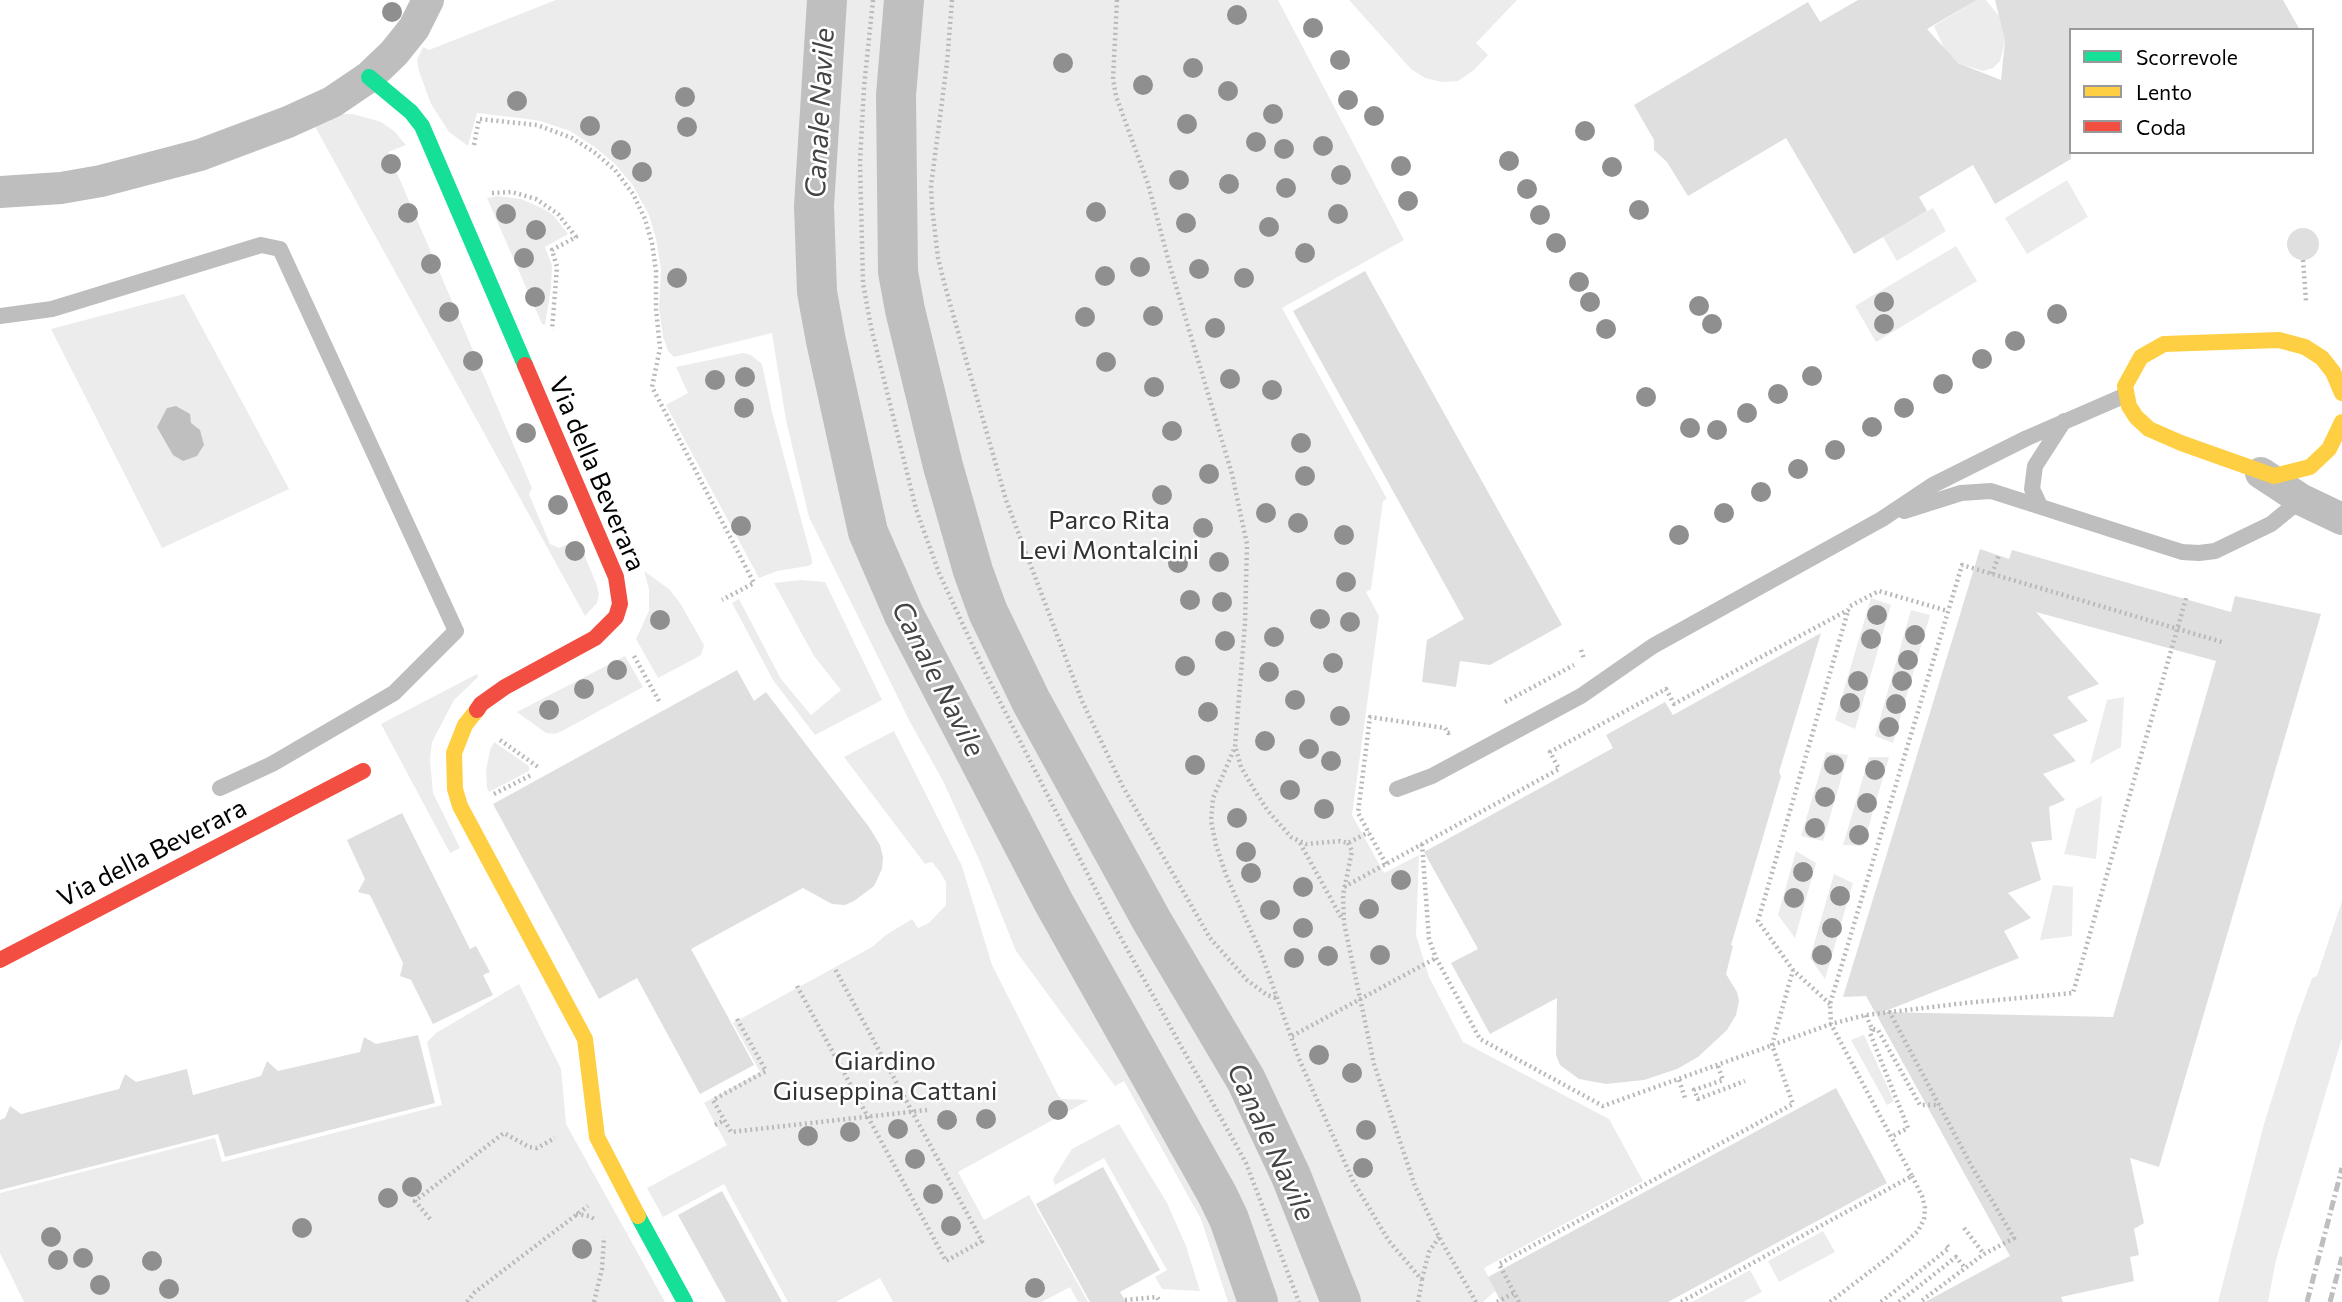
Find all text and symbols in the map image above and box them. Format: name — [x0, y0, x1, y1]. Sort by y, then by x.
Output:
water label: Canale Navile — [799, 27, 841, 199]
legend — [2069, 28, 2314, 154]
text: Scorrevole — [2136, 44, 2238, 69]
text: Lento — [2136, 79, 2192, 104]
text: Coda — [2136, 114, 2186, 139]
street label: Via della Beverara — [542, 372, 652, 576]
park label: Parco Rita Levi Montalcini — [1019, 504, 1199, 566]
water label: Canale Navile — [884, 595, 992, 763]
street label: Via della Beverara — [52, 792, 252, 914]
park label: Giardino Giuseppina Cattani — [773, 1045, 997, 1106]
water label: Canale Navile — [1220, 1058, 1322, 1226]

